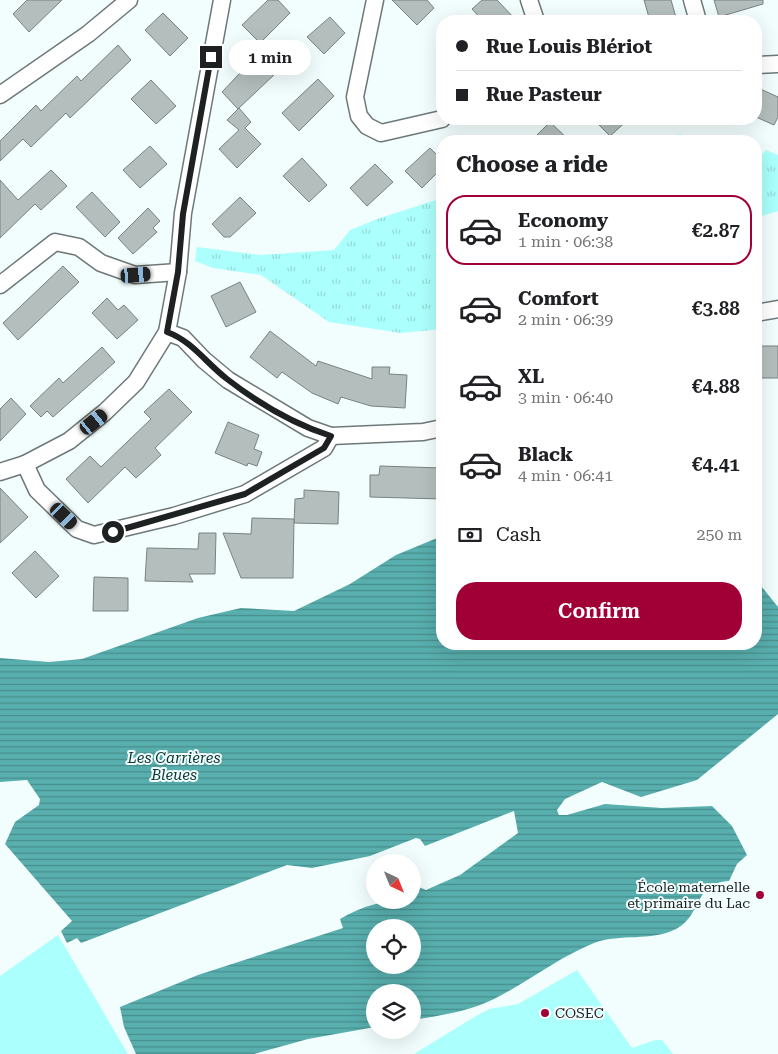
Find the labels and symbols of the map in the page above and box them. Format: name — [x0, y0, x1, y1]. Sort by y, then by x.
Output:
callout: 1 min — [228, 40, 311, 74]
route end — [200, 46, 222, 68]
car — [120, 266, 151, 284]
car — [77, 407, 110, 437]
car — [47, 500, 80, 532]
route start — [102, 521, 124, 543]
water label: Les Carrières Bleues — [126, 749, 221, 784]
north arrow — [366, 854, 421, 909]
place label: École maternelle et primaire du Lac — [627, 879, 750, 911]
marker: École maternelle et primaire du Lac — [754, 889, 766, 901]
place label: COSEC — [555, 1005, 604, 1021]
marker: COSEC — [539, 1007, 551, 1019]

